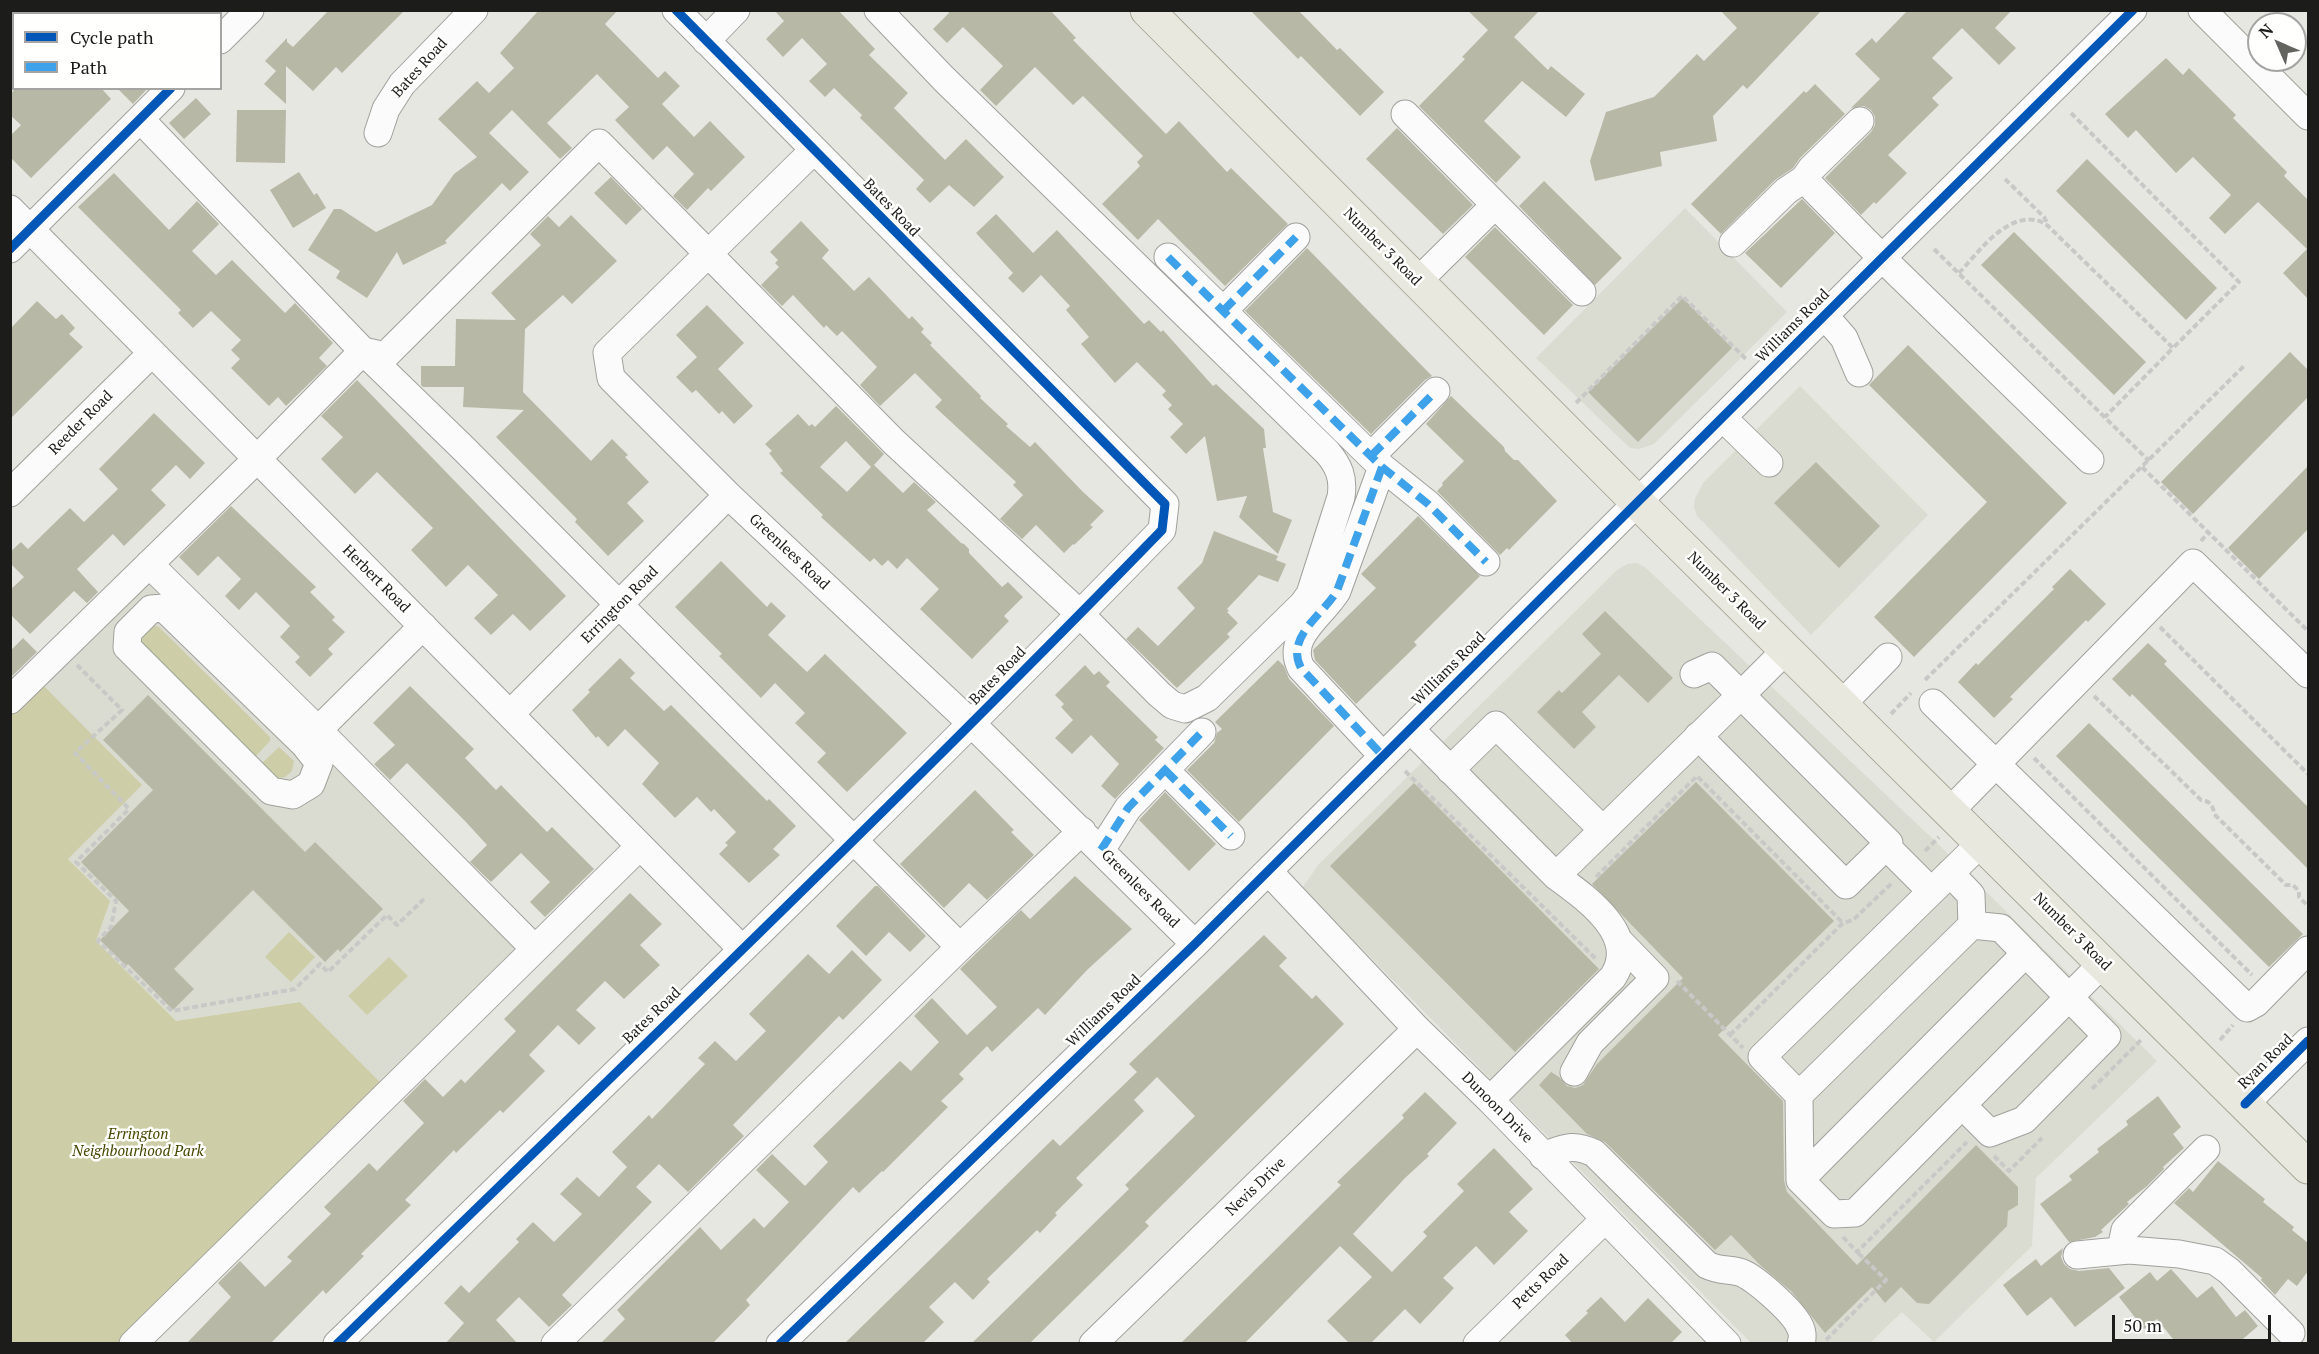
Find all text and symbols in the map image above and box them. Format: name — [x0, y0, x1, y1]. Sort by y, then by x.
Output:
legend — [12, 12, 222, 90]
north arrow — [2247, 12, 2307, 72]
text: N — [2254, 19, 2278, 43]
text: Cycle path — [70, 25, 154, 49]
street label: Bates Road — [389, 35, 451, 101]
text: Path — [70, 55, 107, 79]
street label: Bates Road — [859, 175, 923, 241]
street label: Number 3 Road — [1339, 204, 1425, 290]
street label: Williams Road — [1753, 286, 1833, 366]
street label: Reeder Road — [45, 387, 117, 459]
street label: Greenlees Road — [745, 510, 833, 594]
street label: Herbert Road — [338, 541, 414, 617]
street label: Number 3 Road — [1683, 548, 1769, 634]
street label: Errington Road — [578, 563, 662, 647]
street label: Williams Road — [1409, 629, 1489, 709]
street label: Bates Road — [966, 643, 1030, 709]
street label: Greenlees Road — [1097, 846, 1183, 932]
street label: Number 3 Road — [2029, 889, 2115, 975]
street label: Williams Road — [1063, 971, 1145, 1051]
street label: Bates Road — [619, 984, 685, 1048]
street label: Ryan Road — [2235, 1031, 2297, 1093]
street label: Dunoon Drive — [1458, 1069, 1536, 1147]
park label: Errington Neighbourhood Park — [72, 1126, 204, 1161]
street label: Nevis Drive — [1222, 1154, 1290, 1220]
street label: Petts Road — [1509, 1251, 1573, 1313]
scale bar — [2115, 1303, 2274, 1341]
text: 50 m — [2123, 1313, 2162, 1337]

